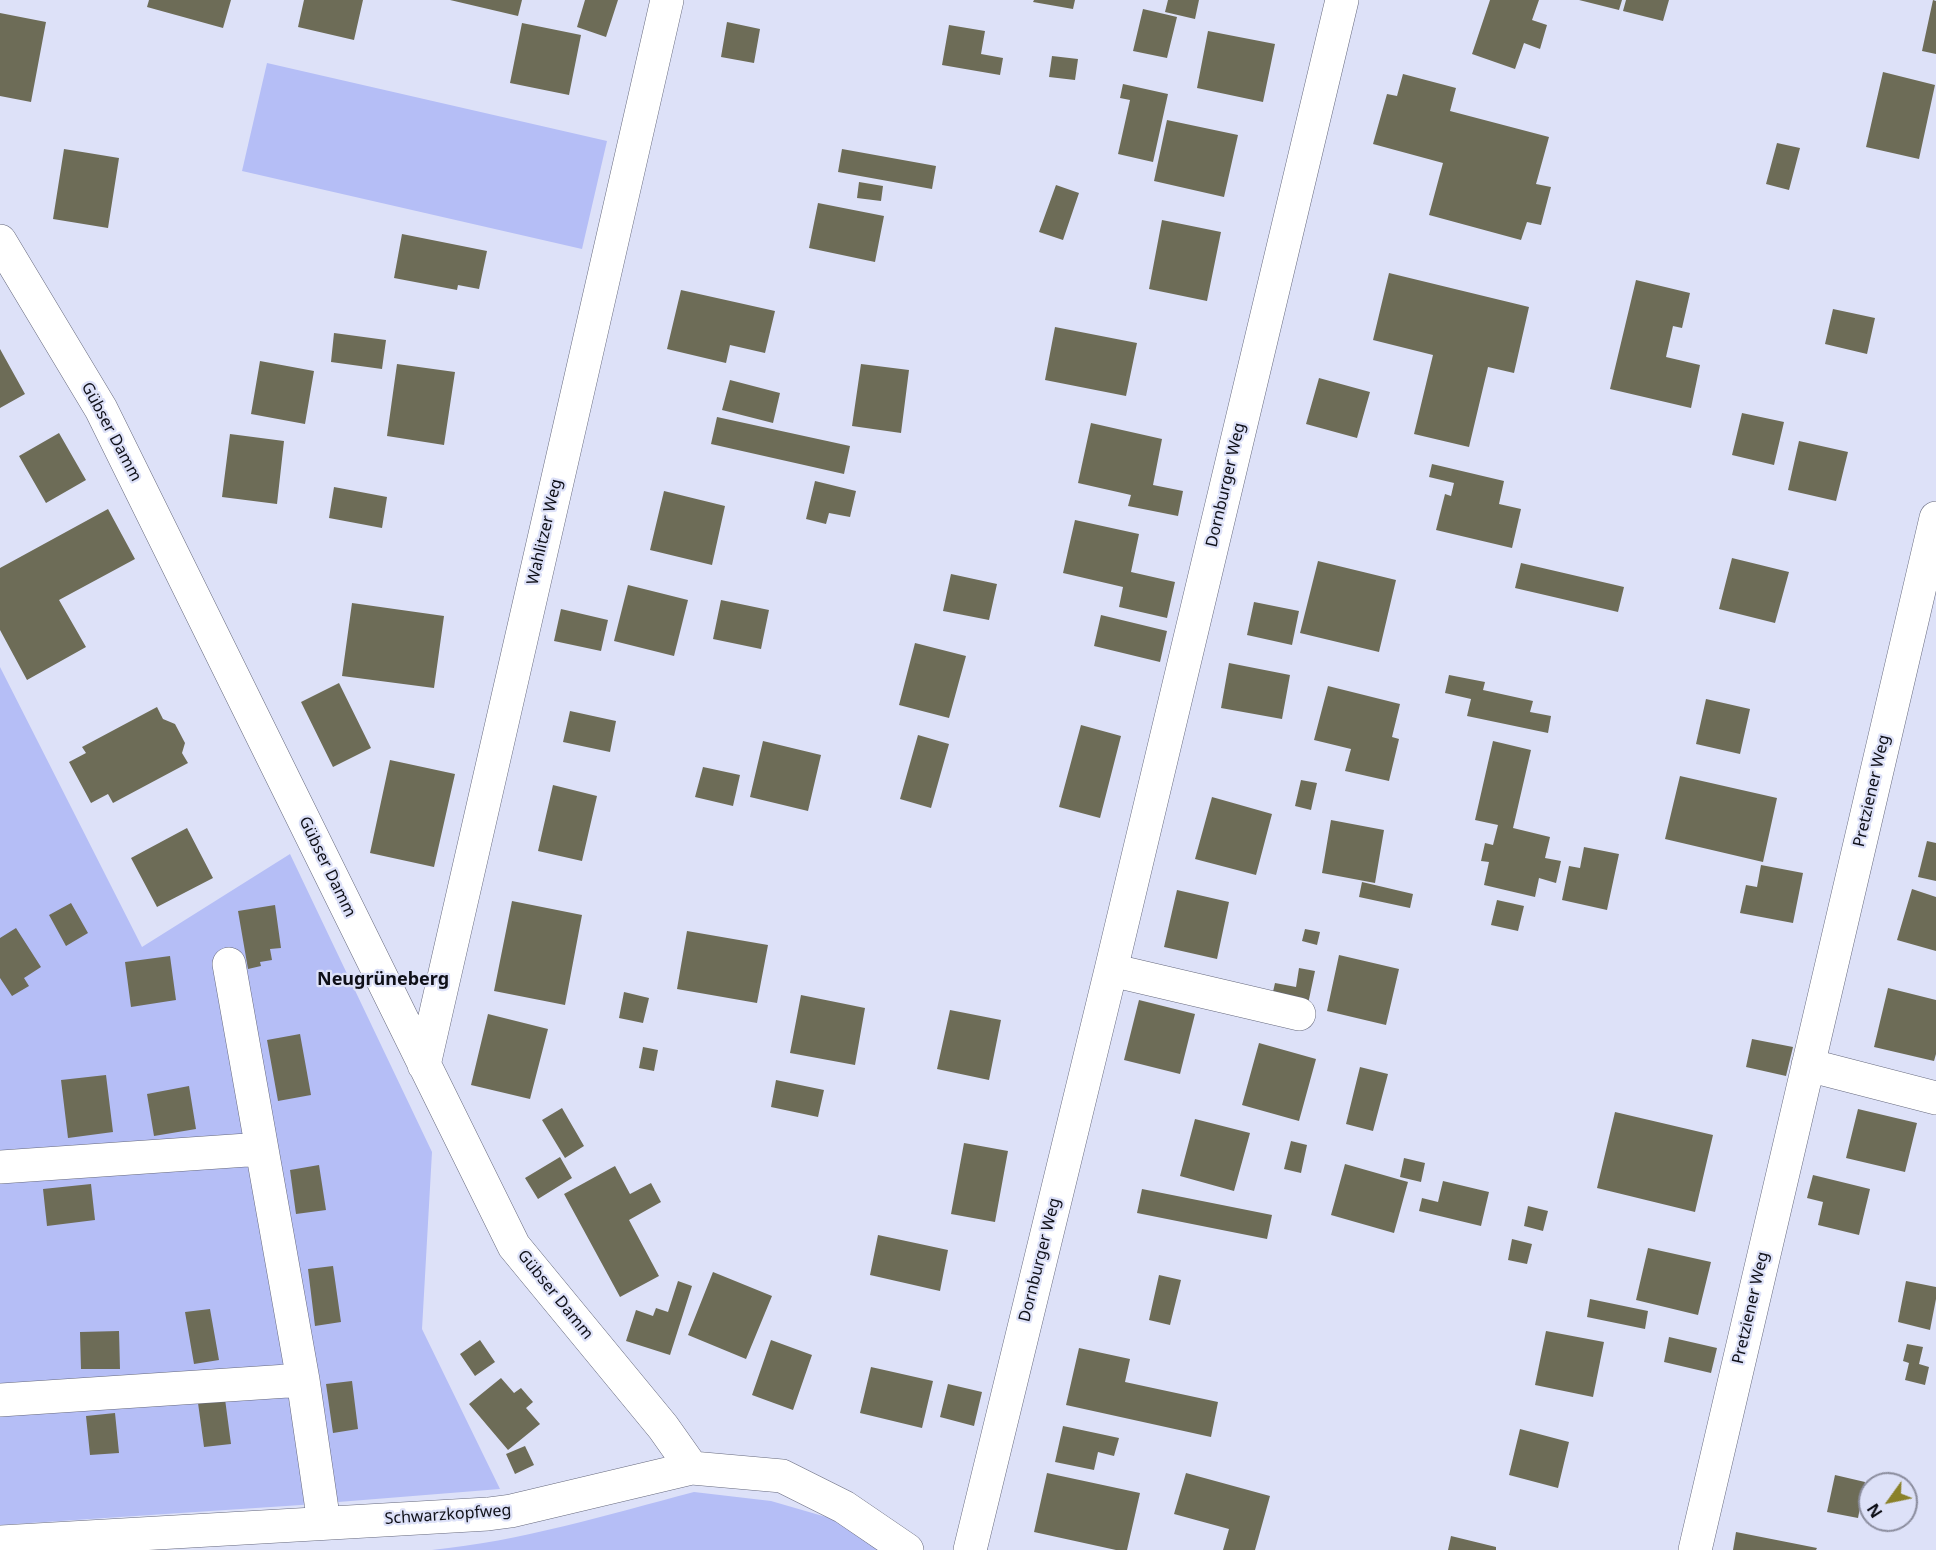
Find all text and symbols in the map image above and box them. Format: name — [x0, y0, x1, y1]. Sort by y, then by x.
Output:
street label: Gübser Damm — [77, 379, 145, 485]
street label: Dornburger Weg — [1202, 421, 1250, 549]
street label: Wahlitzer Weg — [523, 477, 567, 587]
street label: Pretziener Weg — [1850, 733, 1894, 849]
street label: Gübser Damm — [294, 814, 360, 920]
district label: Neugrüneberg — [317, 969, 449, 991]
street label: Dornburger Weg — [1015, 1196, 1065, 1324]
street label: Gübser Damm — [513, 1246, 597, 1344]
street label: Pretziener Weg — [1729, 1250, 1773, 1366]
north arrow — [1858, 1472, 1918, 1532]
text: N — [1862, 1499, 1887, 1522]
street label: Schwarzkopfweg — [384, 1501, 512, 1529]

